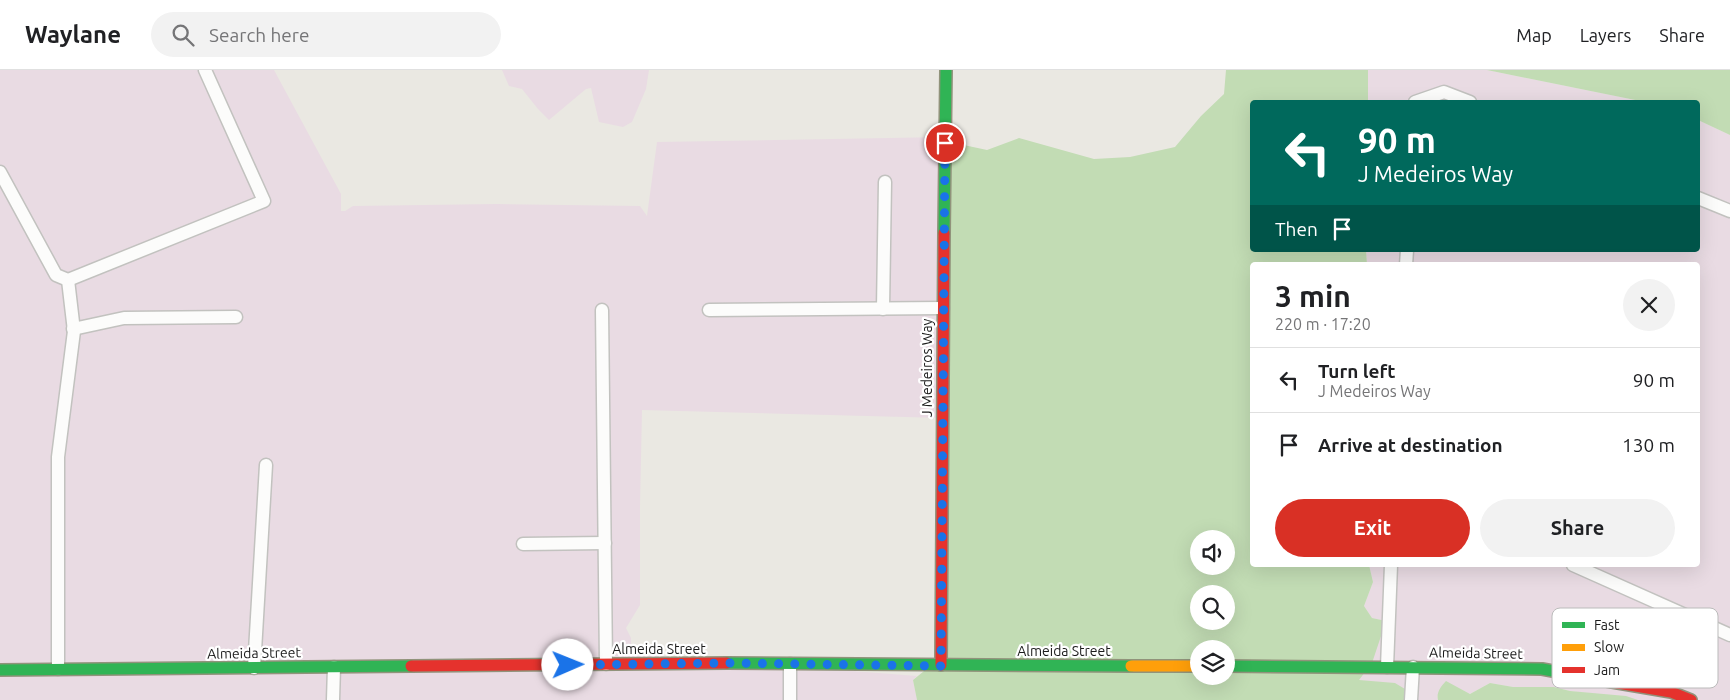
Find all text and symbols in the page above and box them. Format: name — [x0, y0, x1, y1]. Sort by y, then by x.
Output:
search box — [151, 12, 501, 57]
text: Waylane — [25, 21, 121, 48]
icon: search — [169, 21, 197, 49]
text: Search here — [209, 24, 309, 46]
text: Map — [1516, 25, 1552, 45]
text: Layers — [1580, 25, 1631, 45]
text: Share — [1659, 25, 1705, 45]
icon: left — [1275, 120, 1340, 185]
text: 90 m — [1358, 120, 1436, 160]
pin — [924, 122, 966, 164]
icon: arrive — [931, 129, 959, 157]
text: J Medeiros Way — [1358, 161, 1513, 186]
icon: arrive — [1328, 215, 1356, 243]
text: Then — [1275, 218, 1318, 240]
text: 3 min — [1275, 279, 1351, 313]
button: close — [1623, 279, 1675, 331]
text: 220 m · 17:20 — [1275, 315, 1371, 333]
street label: J Medeiros Way — [919, 318, 935, 417]
text: Turn left — [1318, 360, 1396, 382]
icon: left — [1275, 366, 1303, 394]
text: 90 m — [1633, 369, 1675, 391]
text: J Medeiros Way — [1318, 382, 1431, 400]
icon: arrive — [1275, 431, 1303, 459]
text: Arrive at destination — [1318, 434, 1503, 456]
text: 130 m — [1622, 434, 1675, 456]
button: Exit — [1275, 499, 1470, 557]
button: Share — [1480, 499, 1675, 557]
map controls — [1190, 530, 1235, 685]
button: sound — [1190, 530, 1235, 575]
button: search — [1190, 585, 1235, 630]
legend — [1552, 608, 1718, 688]
text: Fast — [1594, 617, 1620, 633]
position arrow — [541, 638, 593, 690]
text: Slow — [1594, 639, 1624, 655]
button: layers — [1190, 640, 1235, 685]
street label: Almeida Street — [612, 641, 706, 657]
street label: Almeida Street — [1017, 643, 1111, 659]
street label: Almeida Street — [207, 644, 301, 662]
street label: Almeida Street — [1429, 644, 1523, 662]
text: Jam — [1594, 662, 1620, 678]

